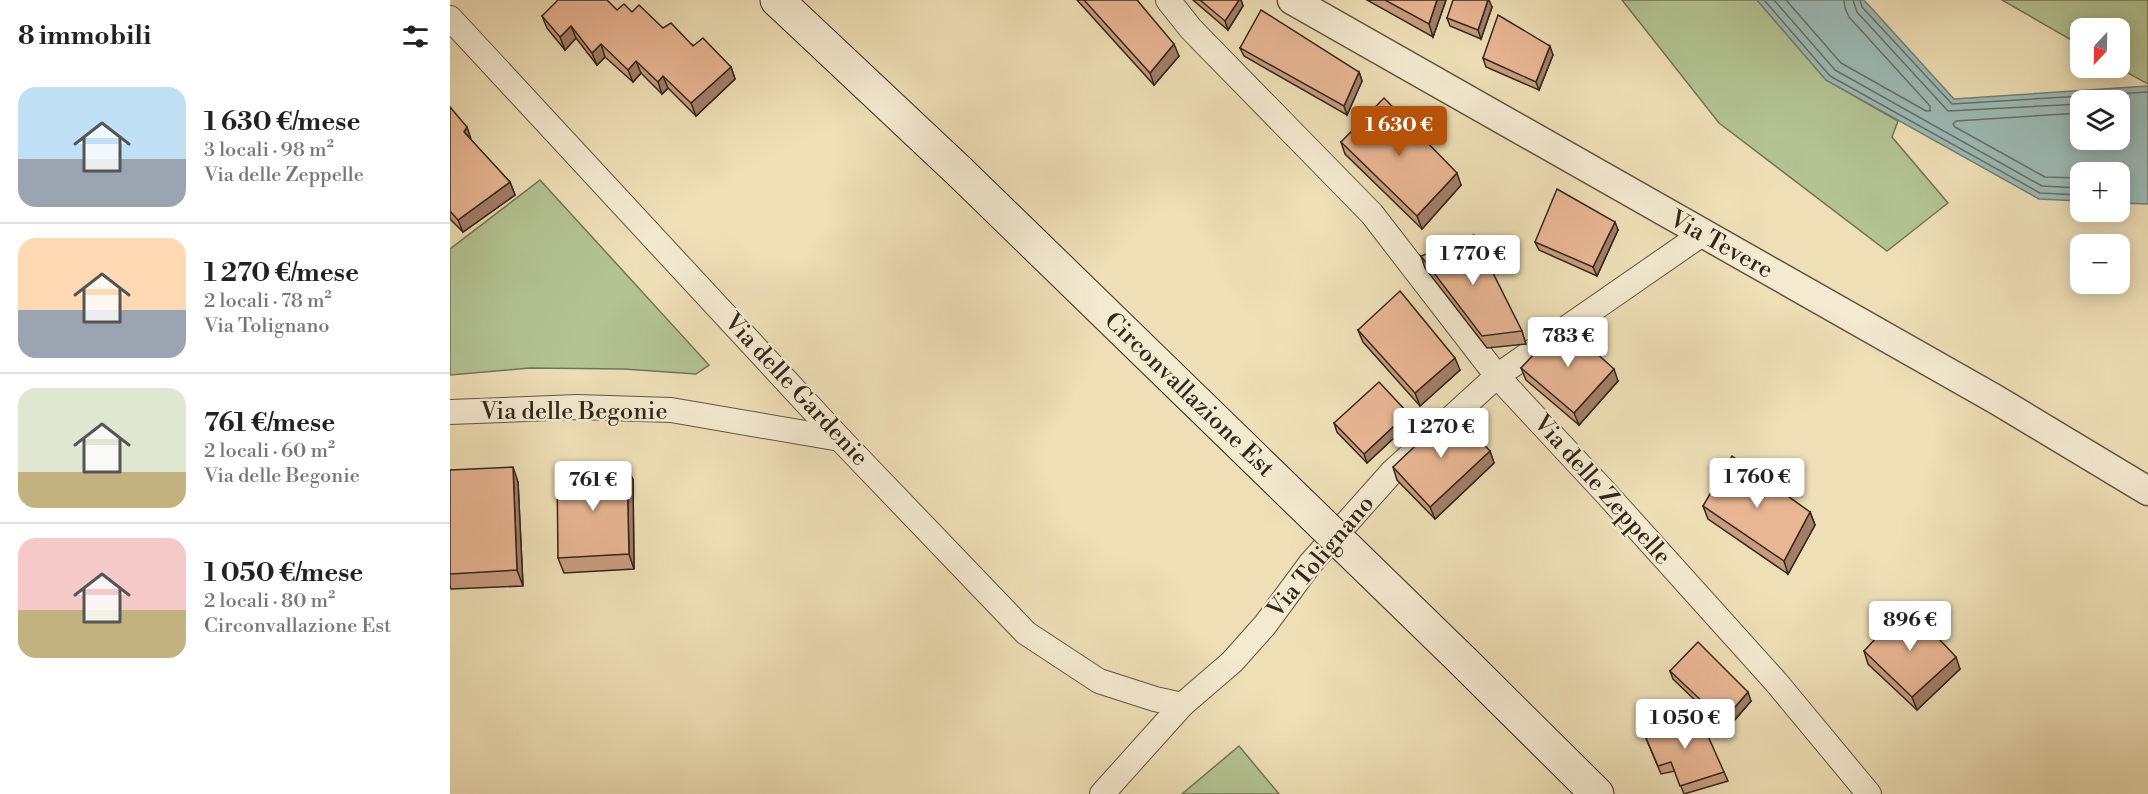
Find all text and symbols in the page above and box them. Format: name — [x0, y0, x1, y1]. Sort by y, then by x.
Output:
north arrow — [2070, 18, 2130, 78]
map controls — [2070, 18, 2130, 294]
text: 8 immobili — [18, 20, 151, 52]
icon: filters — [399, 20, 432, 53]
button: layers — [2070, 90, 2130, 150]
text: 1 630 €/mese — [204, 106, 360, 138]
pin: 1 630 € — [1344, 106, 1454, 157]
icon: home — [66, 111, 138, 183]
text: 1 630 € — [1365, 113, 1433, 138]
text: 3 locali · 98 m² — [204, 138, 334, 163]
button: + — [2070, 162, 2130, 222]
text: Via delle Zeppelle — [204, 163, 364, 188]
street label: Via Tevere — [1663, 204, 1778, 286]
button: − — [2070, 234, 2130, 294]
pin: 1 770 € — [1418, 235, 1528, 286]
text: 1 770 € — [1440, 242, 1506, 267]
text: 1 270 €/mese — [204, 257, 359, 289]
icon: home — [66, 262, 138, 334]
text: 2 locali · 78 m² — [204, 289, 332, 314]
street label: Circonvallazione Est — [1098, 306, 1281, 484]
street label: Via delle Gardenie — [717, 307, 874, 473]
text: Via Tolignano — [204, 314, 330, 339]
pin: 783 € — [1526, 317, 1610, 368]
text: 783 € — [1542, 324, 1594, 349]
street label: Via delle Begonie — [479, 397, 668, 427]
text: 761 €/mese — [204, 407, 335, 439]
pin: 1 270 € — [1386, 408, 1496, 459]
street label: Via delle Zeppelle — [1526, 408, 1677, 571]
icon: home — [66, 412, 138, 484]
text: 1 270 € — [1407, 415, 1475, 440]
text: 2 locali · 60 m² — [204, 439, 335, 464]
pin: 1 760 € — [1702, 458, 1812, 509]
pin: 761 € — [551, 461, 635, 512]
text: Via delle Begonie — [204, 464, 360, 489]
text: 1 760 € — [1723, 465, 1791, 490]
text: 761 € — [569, 468, 617, 493]
street label: Via Tolignano — [1260, 490, 1381, 625]
text: 1 050 €/mese — [204, 557, 363, 589]
icon: home — [66, 562, 138, 634]
text: 2 locali · 80 m² — [204, 589, 335, 614]
pin: 896 € — [1868, 601, 1952, 652]
text: 896 € — [1883, 608, 1937, 633]
text: Circonvallazione Est — [204, 614, 391, 639]
pin: 1 050 € — [1630, 699, 1740, 750]
text: 1 050 € — [1650, 706, 1720, 731]

